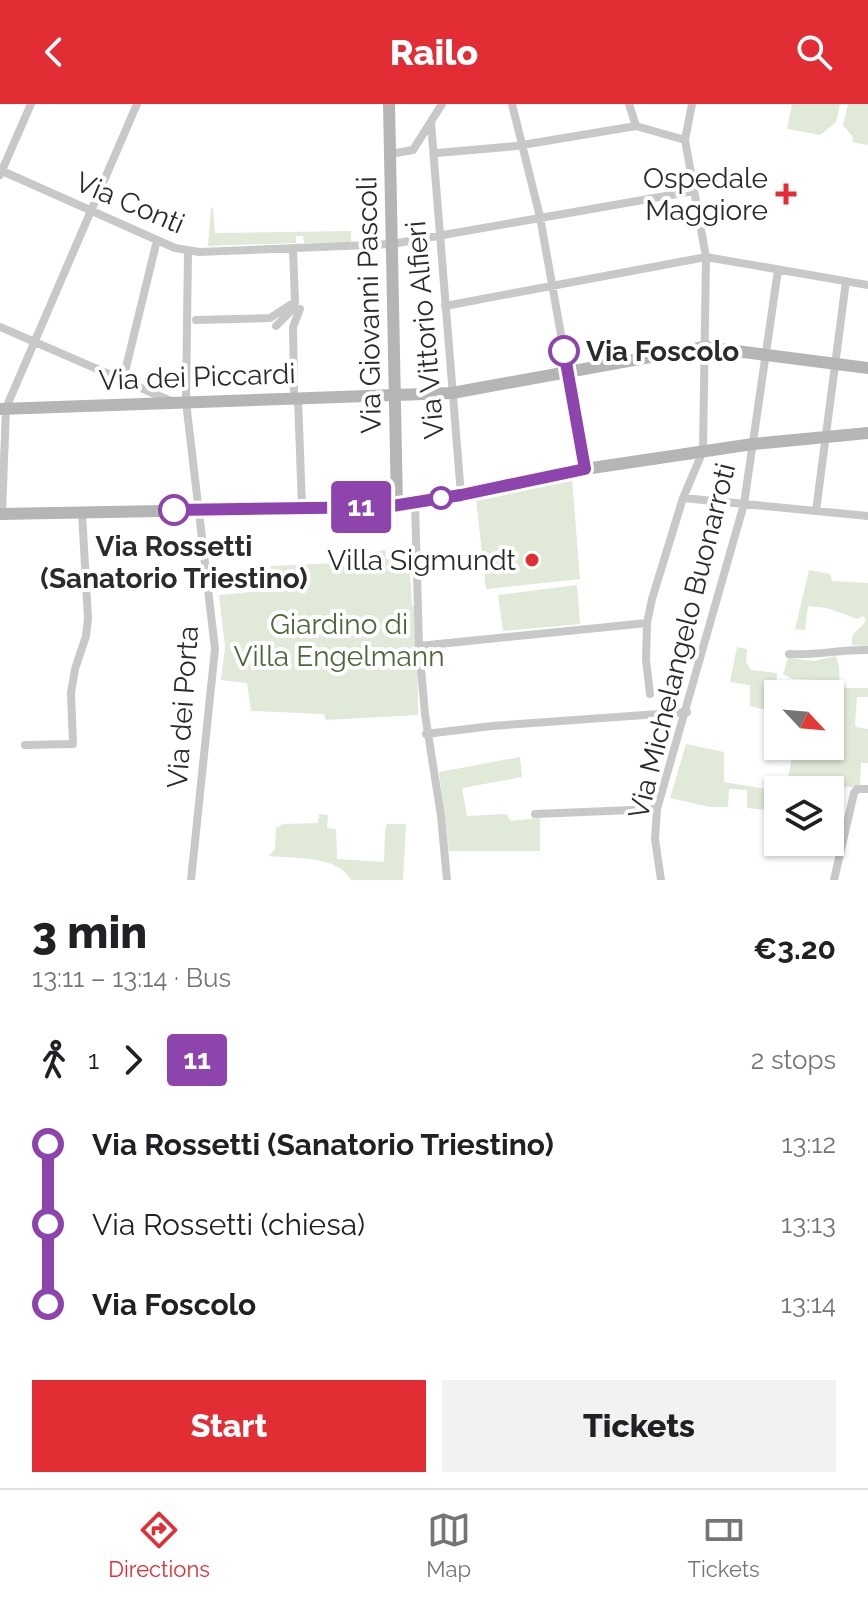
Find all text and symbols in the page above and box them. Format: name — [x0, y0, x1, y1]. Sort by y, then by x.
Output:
icon: back — [32, 30, 76, 74]
icon: search — [792, 30, 836, 74]
text: Railo — [390, 31, 478, 73]
place label: Ospedale Maggiore — [643, 162, 768, 227]
street label: Via Conti — [71, 165, 189, 241]
street label: Via Giovanni Pascoli — [350, 176, 388, 434]
marker: Ospedale Maggiore — [775, 183, 797, 205]
street label: Via Vittorio Alfieri — [399, 220, 451, 440]
place label: Via Foscolo — [586, 335, 739, 368]
marker: Via Foscolo — [549, 336, 579, 366]
street label: Via dei Piccardi — [98, 357, 296, 397]
street label: Via Michelangelo Buonarroti — [622, 460, 742, 822]
line badge: 11 — [325, 481, 397, 533]
unlabelled marker — [430, 487, 452, 509]
text: 11 — [347, 490, 375, 523]
marker: Via Rossetti (Sanatorio Triestino) — [159, 495, 189, 525]
place label: Via Rossetti (Sanatorio Triestino) — [40, 530, 308, 595]
place label: Villa Sigmundt — [327, 544, 517, 577]
marker: Villa Sigmundt — [523, 551, 541, 569]
park label: Giardino di Villa Engelmann — [234, 608, 444, 673]
street label: Via dei Porta — [161, 625, 205, 789]
north arrow — [764, 680, 844, 760]
map controls — [764, 680, 844, 856]
button: layers — [764, 776, 844, 856]
text: 3 min — [32, 907, 147, 958]
text: €3.20 — [753, 931, 836, 966]
text: 13:11 – 13:14 · Bus — [32, 963, 231, 993]
icon: walk — [32, 1038, 76, 1082]
icon: forward — [111, 1038, 155, 1082]
text: 11 — [183, 1043, 211, 1076]
text: 1 — [88, 1045, 99, 1075]
text: 2 stops — [751, 1045, 836, 1075]
text: Via Rossetti (Sanatorio Triestino) — [92, 1127, 554, 1162]
text: 13:12 — [781, 1129, 836, 1159]
text: Via Rossetti (chiesa) — [92, 1207, 365, 1242]
text: 13:13 — [781, 1209, 836, 1239]
text: Via Foscolo — [92, 1287, 256, 1322]
text: 13:14 — [781, 1289, 836, 1319]
button: Start — [32, 1380, 426, 1472]
button: Tickets — [442, 1380, 836, 1472]
tab: Directions — [108, 1508, 210, 1582]
tab: Map — [426, 1508, 471, 1582]
tab: Tickets — [688, 1508, 760, 1582]

